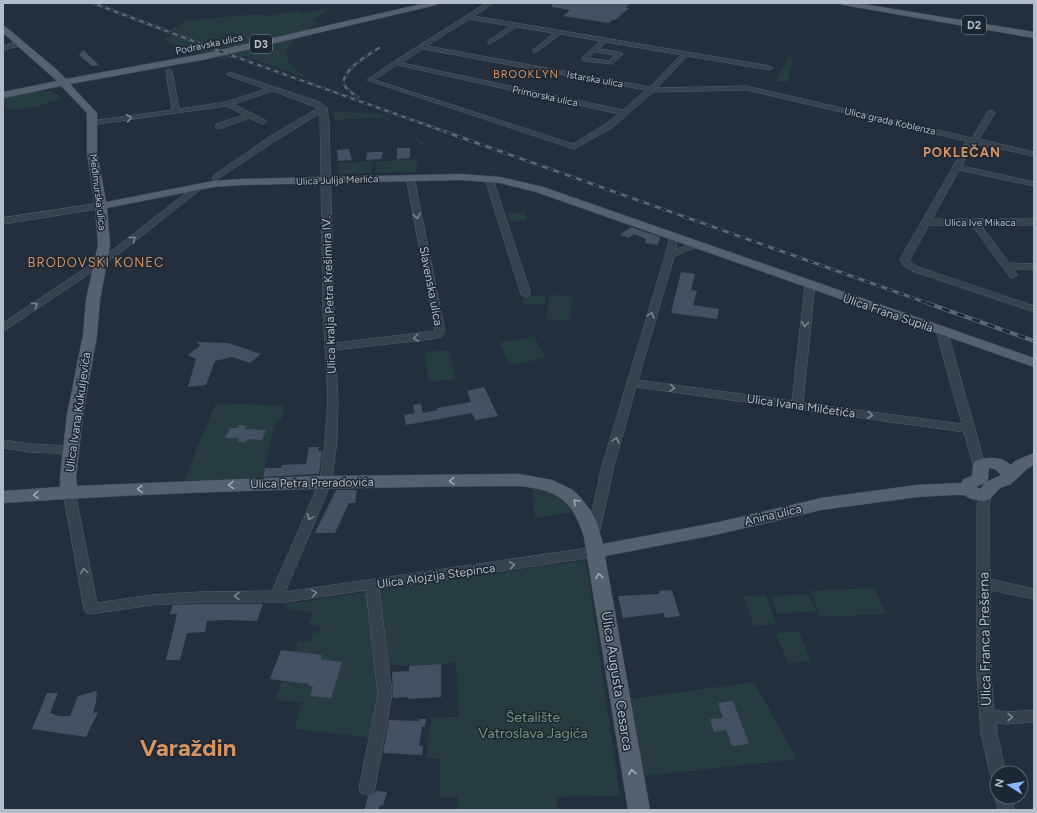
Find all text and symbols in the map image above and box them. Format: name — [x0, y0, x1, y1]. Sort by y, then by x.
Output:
road number: D2 — [962, 16, 986, 34]
street label: Podravska ulica — [174, 31, 244, 57]
road number: D3 — [250, 35, 272, 53]
district label: BROOKLYN — [493, 68, 559, 81]
street label: Istarska ulica — [566, 68, 624, 90]
street label: Primorska ulica — [511, 83, 579, 109]
street label: Ulica grada Koblenza — [843, 104, 937, 138]
one-way arrow — [126, 114, 132, 123]
district label: POKLEČAN — [923, 144, 1001, 160]
street label: Međimurska ulica — [87, 153, 109, 231]
street label: Ulica Julija Merlića — [296, 172, 378, 188]
one-way arrow — [412, 212, 421, 219]
street label: Ulica kralja Petra Krešimira IV. — [319, 216, 339, 374]
street label: Ulica Ive Mikaca — [944, 216, 1016, 229]
one-way arrow — [128, 237, 135, 244]
street label: Slavenska ulica — [416, 245, 446, 327]
district label: BRODOVSKI KONEC — [28, 255, 164, 270]
street label: Ulica Frana Supila — [841, 291, 935, 335]
one-way arrow — [31, 302, 38, 310]
one-way arrow — [646, 311, 655, 318]
one-way arrow — [801, 321, 810, 327]
one-way arrow — [413, 333, 419, 342]
street label: Ulica Ivana Kukuljevića — [63, 351, 93, 473]
one-way arrow — [669, 383, 675, 392]
street label: Ulica Ivana Milčetića — [746, 391, 856, 421]
one-way arrow — [867, 410, 873, 419]
one-way arrow — [611, 436, 620, 443]
street label: Ulica Petra Preradovića — [250, 475, 374, 491]
one-way arrow — [449, 477, 455, 485]
one-way arrow — [228, 481, 234, 490]
one-way arrow — [137, 485, 143, 493]
one-way arrow — [33, 491, 39, 500]
one-way arrow — [573, 499, 580, 507]
street label: Anina ulica — [743, 502, 803, 528]
one-way arrow — [307, 513, 315, 521]
street label: Ulica Alojzija Stepinca — [376, 561, 496, 591]
one-way arrow — [509, 561, 515, 570]
one-way arrow — [80, 567, 89, 574]
street label: Ulica Franca Prešerna — [975, 572, 995, 706]
one-way arrow — [596, 573, 604, 579]
one-way arrow — [311, 589, 318, 598]
one-way arrow — [234, 592, 240, 600]
street label: Ulica Augusta Cesarca — [598, 610, 636, 752]
park label: Šetalište Vatroslava Jagića — [478, 709, 588, 742]
one-way arrow — [1007, 713, 1013, 721]
district label: Varaždin — [140, 733, 236, 762]
north arrow — [989, 765, 1029, 805]
one-way arrow — [628, 769, 637, 775]
text: N — [992, 778, 1007, 789]

